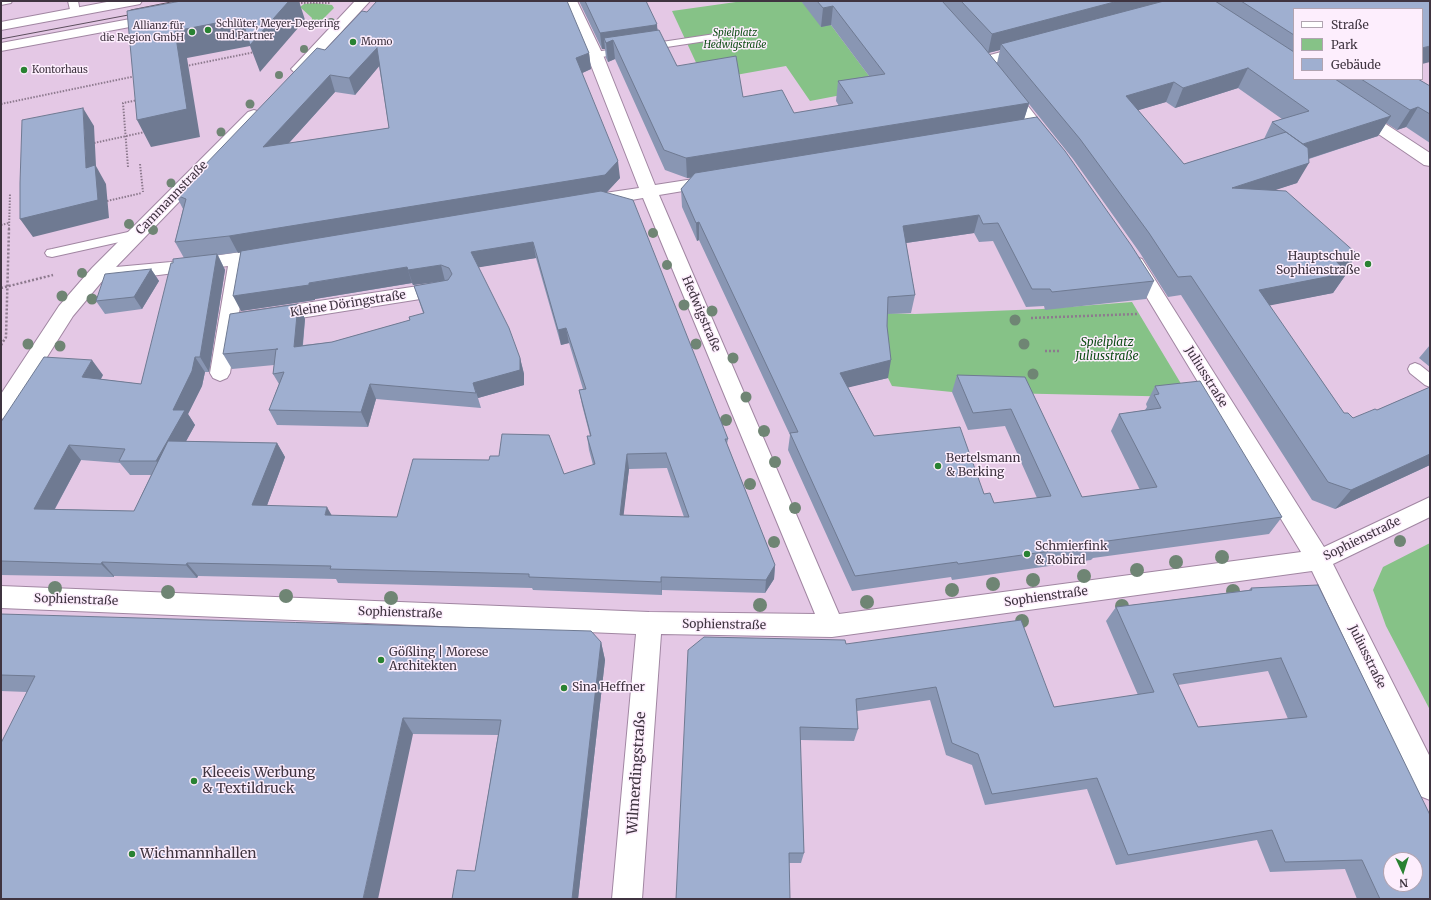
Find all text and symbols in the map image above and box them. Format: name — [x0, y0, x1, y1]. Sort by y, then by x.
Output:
legend — [1293, 8, 1423, 80]
text: Straße — [1331, 17, 1369, 32]
place label: Schlüter, Meyer-Degering und Partner — [216, 18, 339, 42]
place label: Allianz für die Region GmbH — [100, 20, 184, 44]
marker: Schlüter, Meyer-Degering und Partner — [203, 25, 213, 35]
marker: Allianz für die Region GmbH — [187, 27, 197, 37]
park label: Spielplatz Hedwigstraße — [704, 27, 766, 50]
place label: Momo — [361, 36, 392, 48]
marker: Momo — [348, 37, 358, 47]
text: Park — [1331, 37, 1358, 52]
text: Gebäude — [1331, 57, 1381, 72]
place label: Kontorhaus — [32, 64, 88, 76]
marker: Kontorhaus — [19, 65, 29, 75]
street label: Cammannstraße — [133, 158, 211, 238]
place label: Hauptschule Sophienstraße — [1276, 250, 1360, 278]
marker: Hauptschule Sophienstraße — [1363, 259, 1373, 269]
street label: Hedwigstraße — [679, 274, 723, 354]
street label: Kleine Döringstraße — [289, 288, 407, 320]
park label: Spielplatz Juliusstraße — [1075, 336, 1139, 364]
street label: Juliusstraße — [1182, 344, 1230, 410]
place label: Bertelsmann & Berking — [946, 452, 1021, 480]
marker: Bertelsmann & Berking — [933, 461, 943, 471]
street label: Sophienstraße — [1321, 514, 1403, 564]
place label: Schmierfink & Robird — [1035, 540, 1108, 568]
marker: Schmierfink & Robird — [1022, 549, 1032, 559]
street label: Sophienstraße — [1003, 584, 1089, 610]
street label: Sophienstraße — [34, 591, 118, 609]
street label: Sophienstraße — [358, 604, 442, 622]
street label: Sophienstraße — [682, 617, 766, 633]
street label: Juliusstraße — [1345, 623, 1389, 691]
place label: Gößling | Morese Architekten — [389, 646, 488, 674]
marker: Gößling | Morese Architekten — [376, 655, 386, 665]
place label: Sina Heffner — [572, 681, 645, 695]
marker: Sina Heffner — [559, 683, 569, 693]
street label: Wilmerdingstraße — [624, 711, 650, 835]
place label: Kleeeis Werbung & Textildruck — [202, 765, 315, 798]
marker: Kleeeis Werbung & Textildruck — [189, 776, 199, 786]
place label: Wichmannhallen — [140, 846, 256, 862]
marker: Wichmannhallen — [127, 849, 137, 859]
north arrow — [1383, 852, 1423, 892]
text: N — [1399, 876, 1409, 890]

